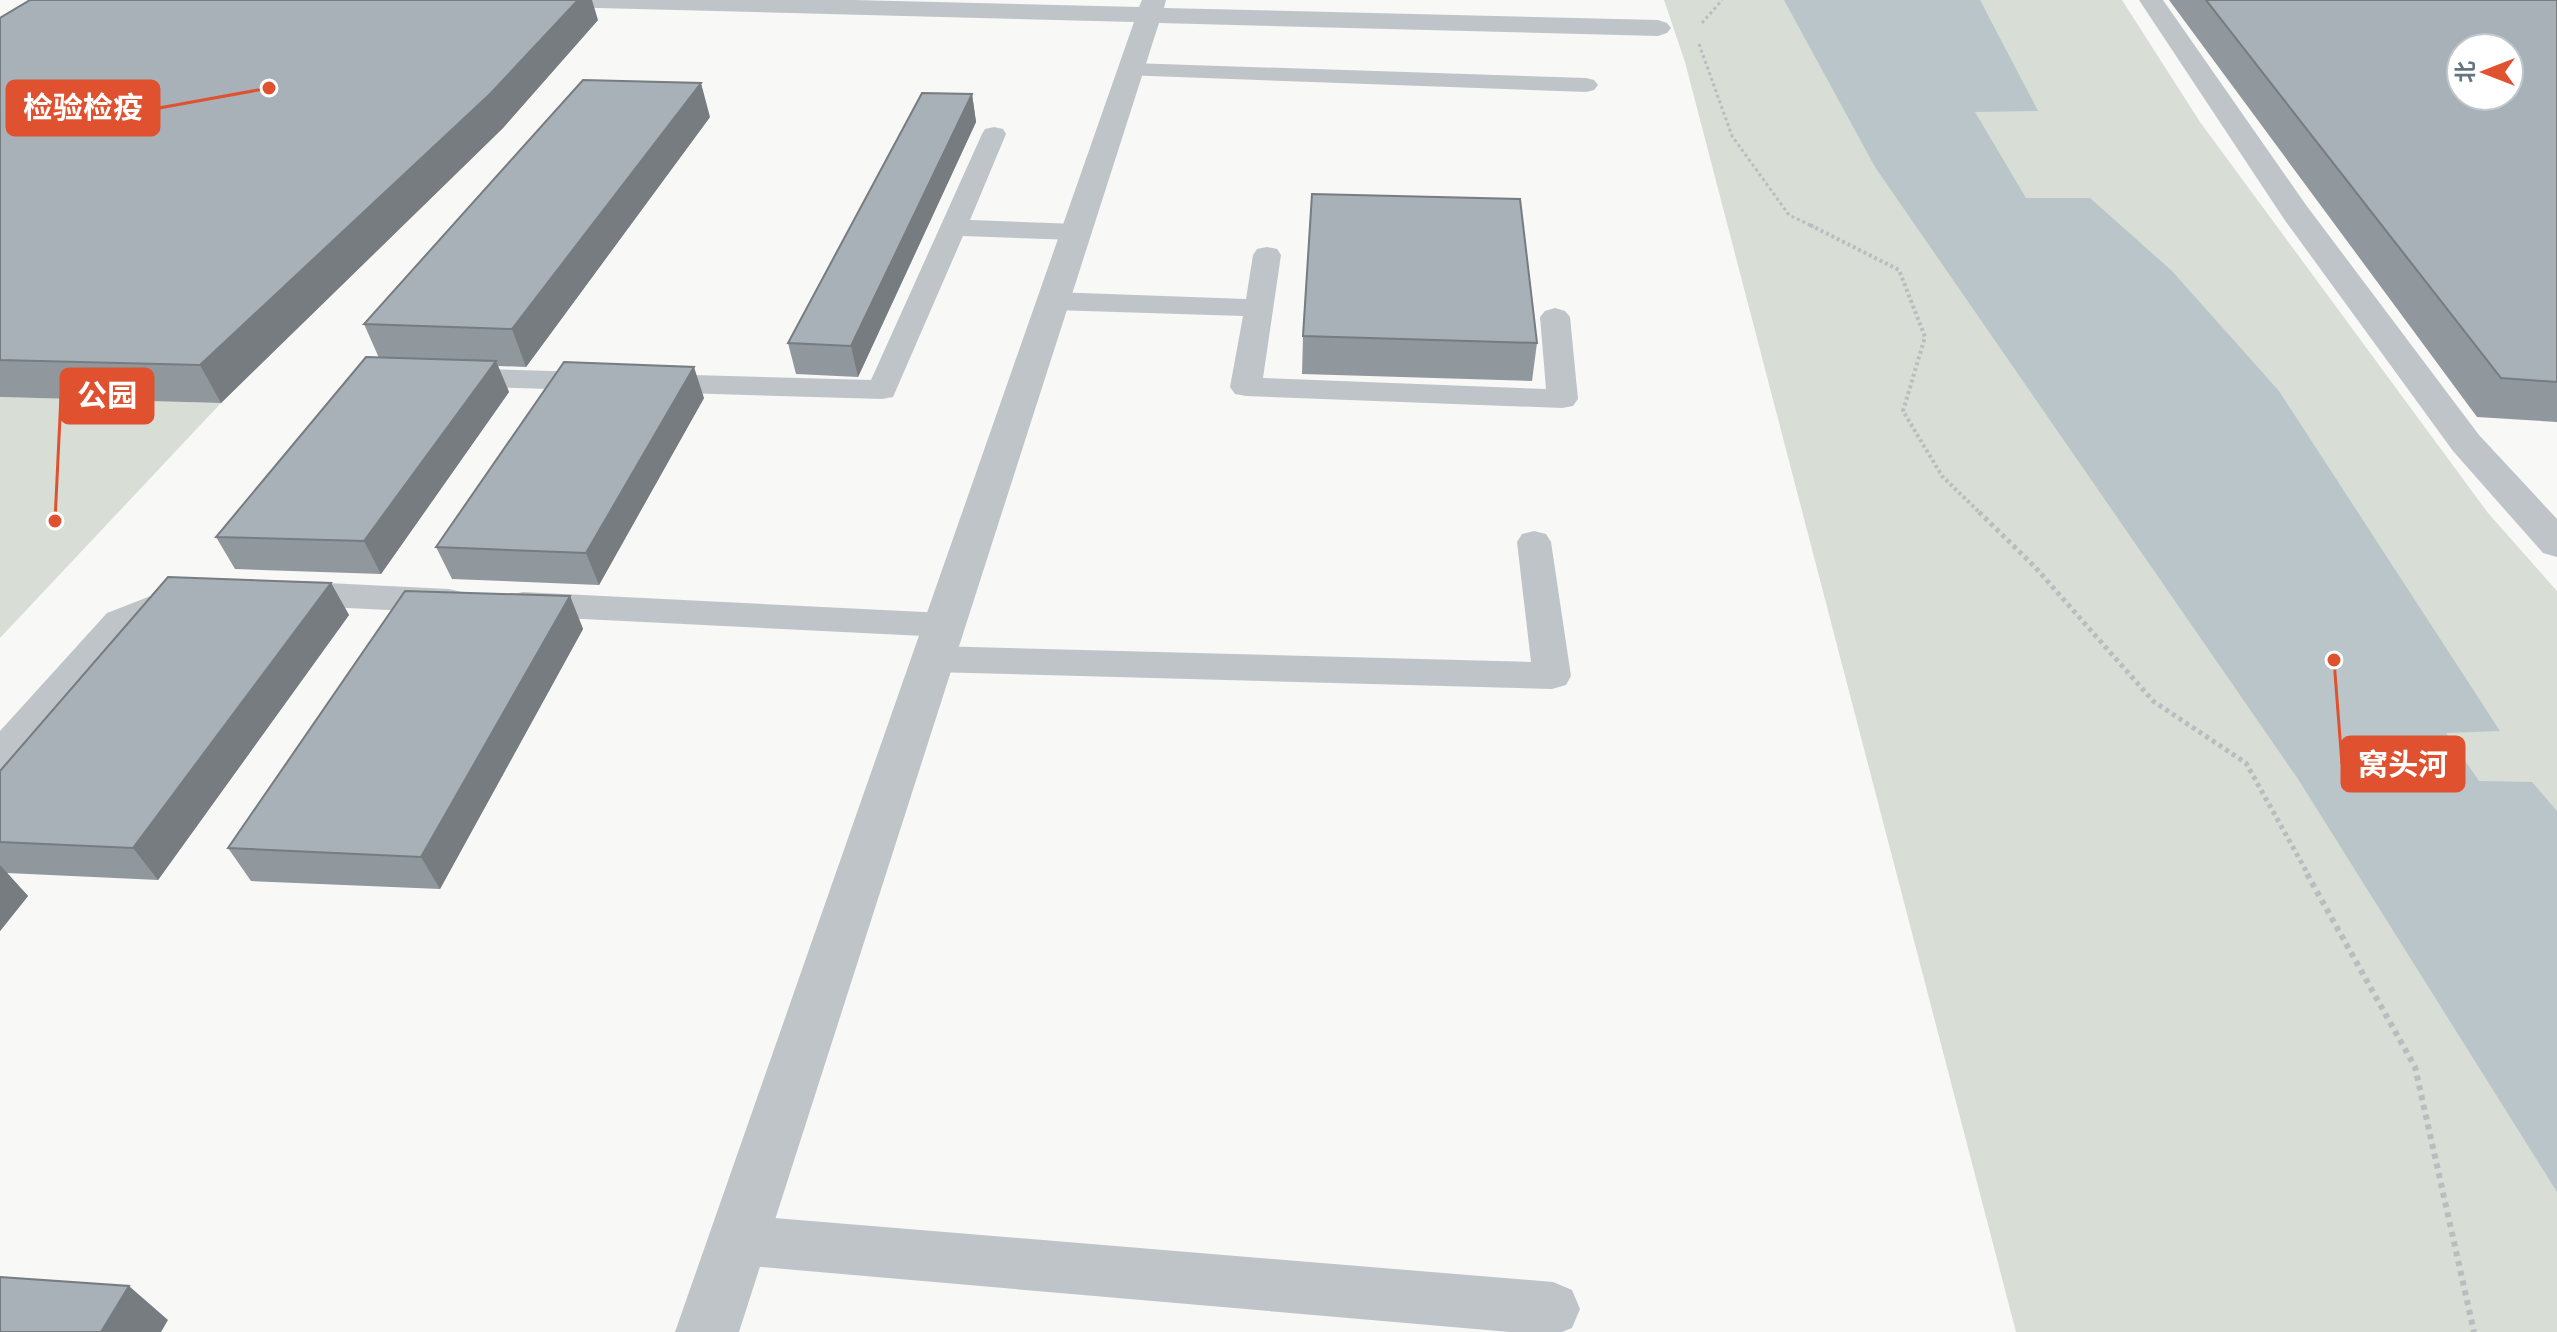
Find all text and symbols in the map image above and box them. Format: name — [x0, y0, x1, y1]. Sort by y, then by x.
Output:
north arrow — [2445, 32, 2525, 112]
text: 北 — [2454, 61, 2477, 83]
callout: 检验检疫 — [7, 81, 159, 135]
text: 检验检疫 — [23, 92, 143, 124]
callout: 公园 — [61, 369, 153, 423]
text: 公园 — [77, 380, 137, 412]
callout: 窝头河 — [2342, 737, 2464, 791]
text: 窝头河 — [2358, 749, 2448, 781]

